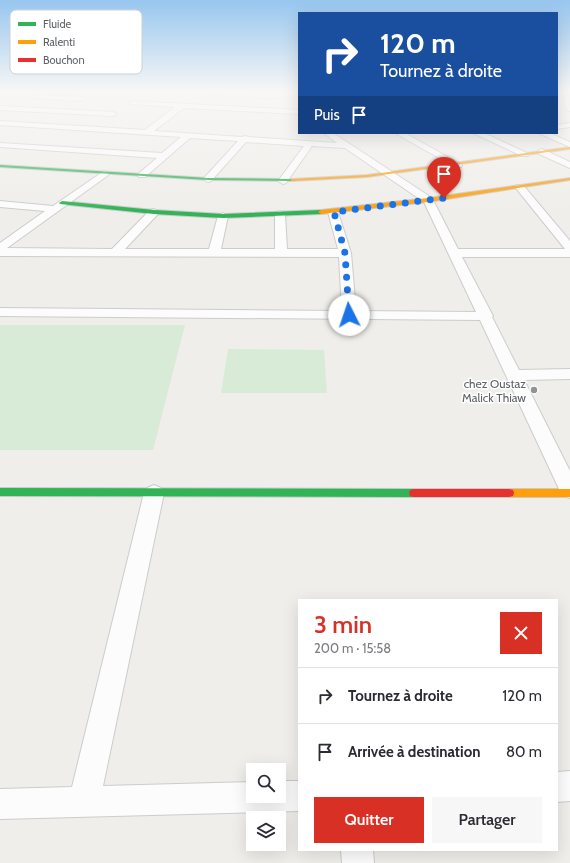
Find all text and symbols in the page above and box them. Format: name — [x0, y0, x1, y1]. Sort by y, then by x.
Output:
legend — [10, 10, 142, 74]
text: Fluide — [43, 17, 72, 31]
text: 120 m — [380, 26, 456, 60]
icon: right — [314, 28, 366, 80]
text: Ralenti — [43, 35, 75, 49]
text: Bouchon — [43, 53, 85, 67]
text: Tournez à droite — [380, 60, 502, 82]
icon: arrive — [348, 104, 370, 126]
text: Puis — [314, 106, 340, 124]
pin — [427, 157, 461, 198]
icon: arrive — [433, 163, 455, 185]
position arrow — [328, 294, 370, 336]
place label: chez Oustaz Malick Thiaw — [462, 376, 526, 405]
marker: chez Oustaz Malick Thiaw — [529, 385, 539, 395]
text: 3 min — [314, 610, 372, 639]
button: close — [500, 612, 542, 654]
text: 200 m · 15:58 — [314, 640, 391, 656]
icon: right — [314, 685, 336, 707]
text: Tournez à droite — [348, 687, 453, 705]
text: 120 m — [502, 687, 542, 705]
icon: arrive — [314, 741, 336, 763]
text: Arrivée à destination — [348, 743, 480, 761]
text: 80 m — [506, 743, 542, 761]
map controls — [246, 763, 286, 851]
button: search — [246, 763, 286, 803]
button: Quitter — [314, 797, 424, 843]
button: Partager — [432, 797, 542, 843]
button: layers — [246, 811, 286, 851]

